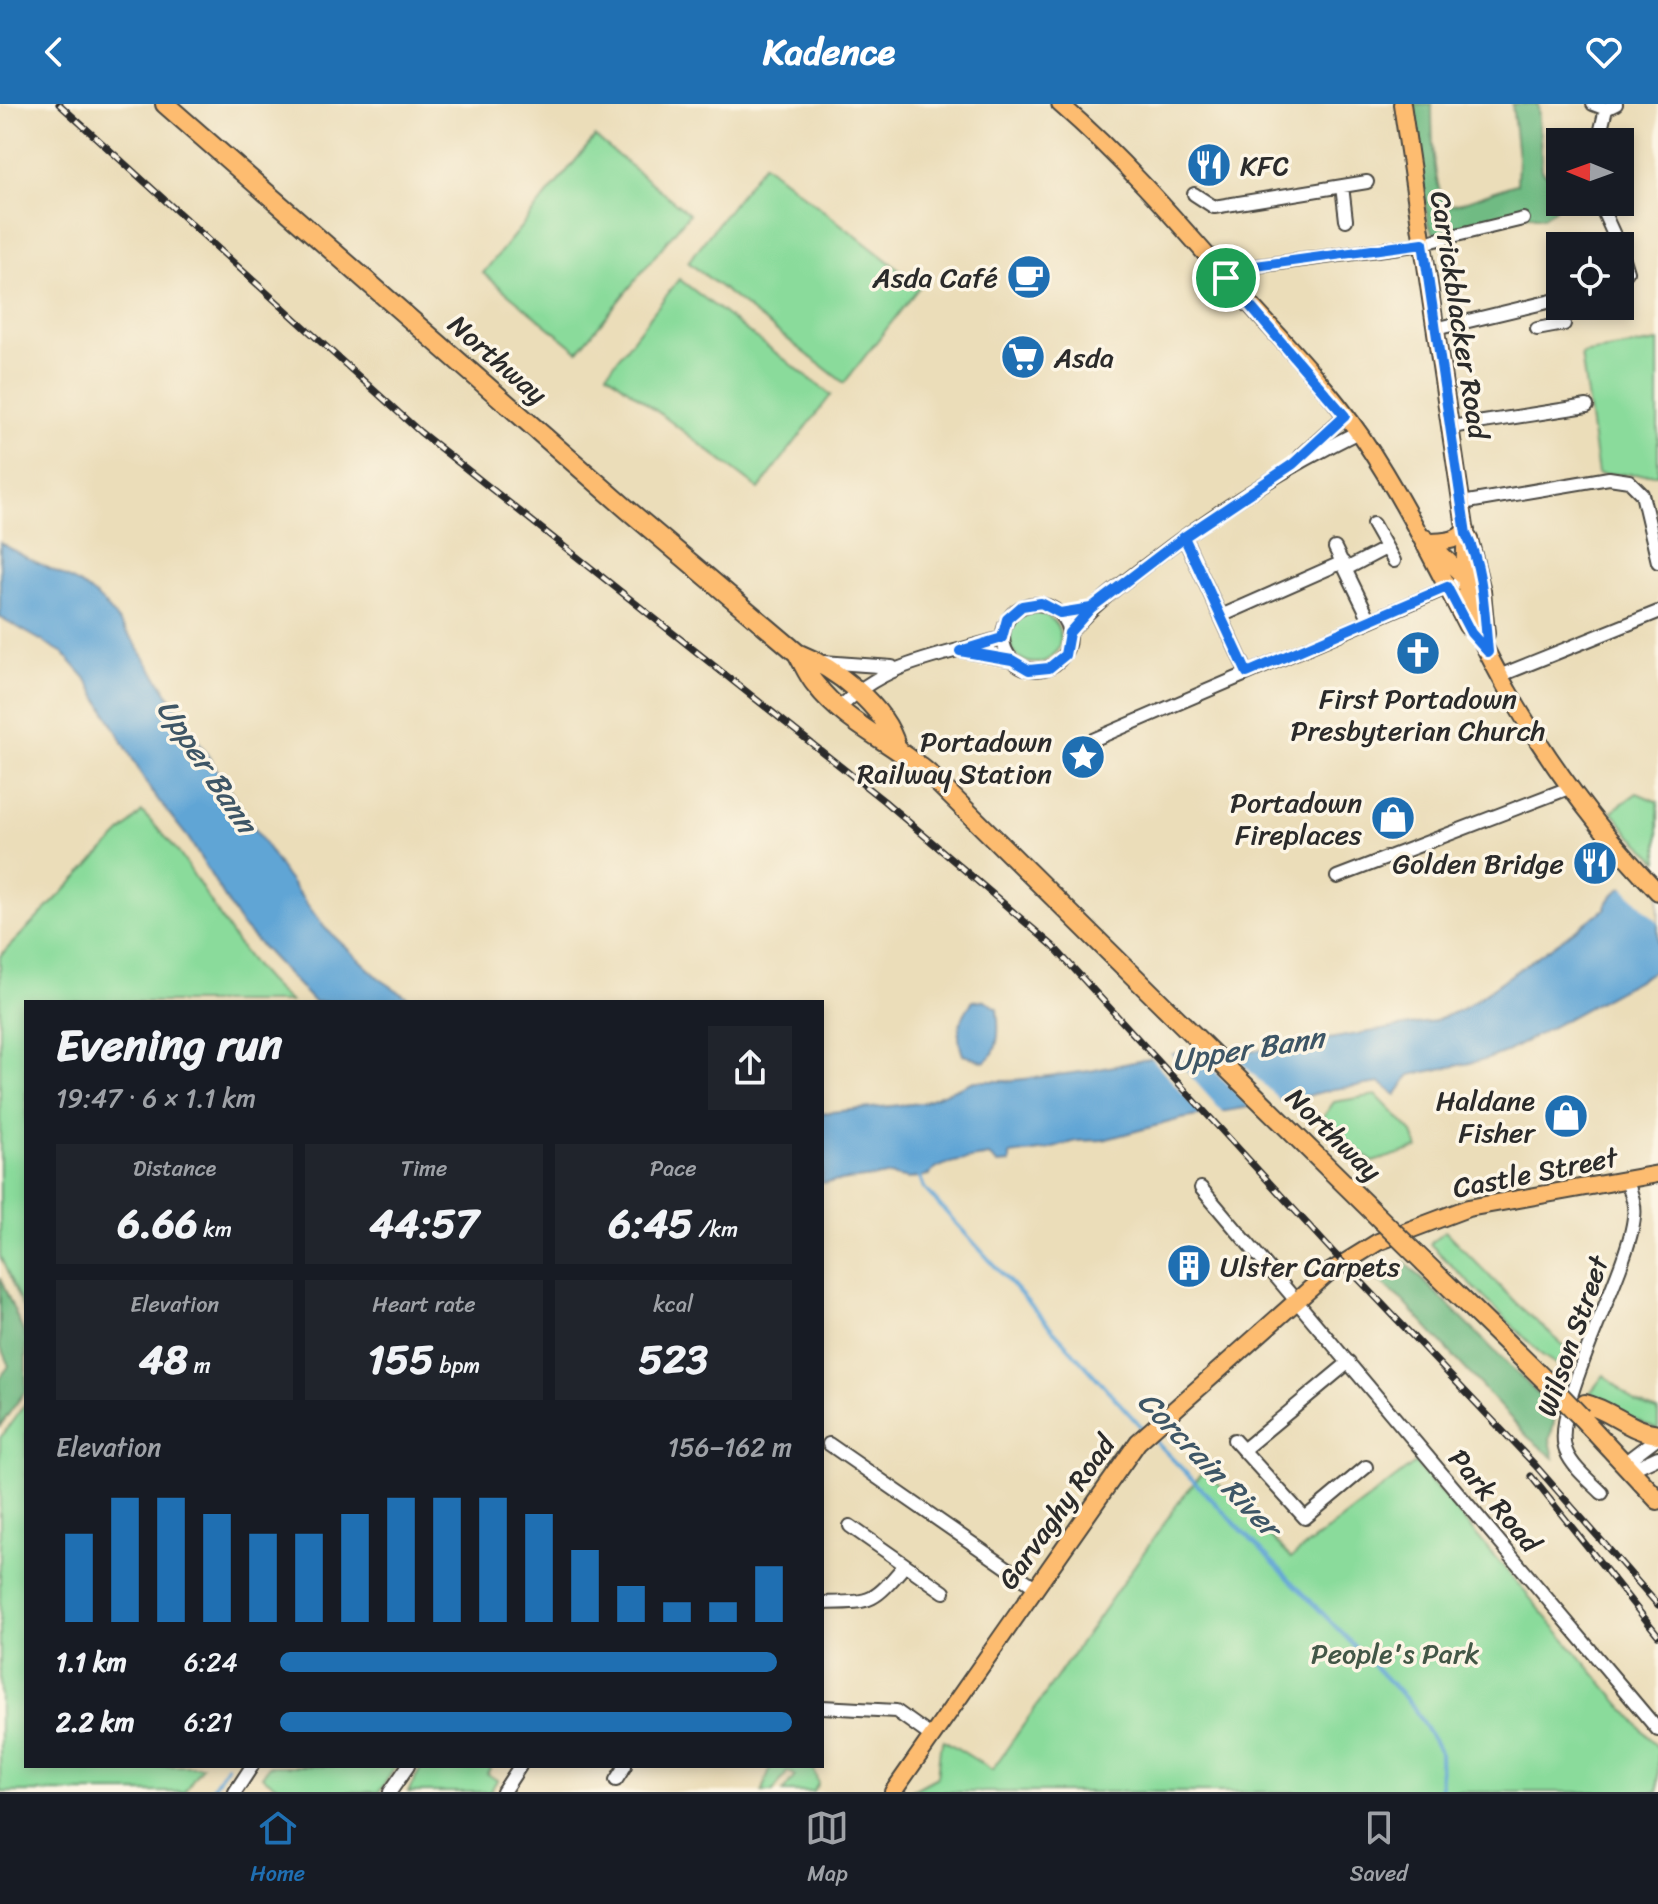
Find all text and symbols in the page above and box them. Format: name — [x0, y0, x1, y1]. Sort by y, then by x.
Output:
text: Kadence — [763, 20, 895, 84]
icon: back — [32, 30, 76, 74]
icon: heart — [1582, 30, 1626, 74]
north arrow — [1546, 128, 1634, 216]
map controls — [1546, 128, 1634, 320]
restaurant icon: KFC — [1185, 141, 1233, 189]
place label: KFC — [1240, 141, 1289, 190]
street label: Carrickblacker Road — [1416, 188, 1504, 445]
button: locate — [1546, 232, 1634, 320]
pin — [1192, 244, 1260, 312]
place label: Asda Café — [872, 253, 998, 302]
cafe icon: Asda Café — [1005, 253, 1053, 301]
icon: arrive — [1204, 256, 1248, 300]
street label: Northway — [436, 302, 559, 418]
supermarket icon: Asda — [999, 333, 1047, 381]
place label: Asda — [1053, 333, 1114, 382]
church icon: First Portadown Presbyterian Church — [1394, 629, 1442, 677]
place label: First Portadown Presbyterian Church — [1291, 674, 1545, 755]
water label: Upper Bann — [142, 687, 274, 847]
place label: Portadown Railway Station — [857, 717, 1052, 798]
place icon: Portadown Railway Station — [1059, 733, 1107, 781]
place label: Portadown Fireplaces — [1230, 778, 1362, 859]
shop icon: Portadown Fireplaces — [1369, 794, 1417, 842]
place label: Golden Bridge — [1393, 839, 1564, 888]
restaurant icon: Golden Bridge — [1571, 839, 1619, 887]
text: Evening run — [56, 1006, 282, 1084]
water label: Upper Bann — [1168, 1010, 1331, 1088]
button: share — [708, 1026, 792, 1110]
text: 19:47 · 6 × 1.1 km — [56, 1075, 256, 1121]
street label: Northway — [1273, 1075, 1394, 1194]
place label: Haldane Fisher — [1436, 1076, 1537, 1157]
shop icon: Haldane Fisher — [1542, 1092, 1590, 1140]
street label: Castle Street — [1449, 1132, 1623, 1212]
text: Distance — [133, 1149, 216, 1188]
text: Time — [401, 1149, 447, 1188]
text: Pace — [650, 1149, 697, 1188]
text: 6.66 — [117, 1188, 198, 1259]
text: 44:57 — [369, 1188, 479, 1259]
text: 6:45 — [609, 1188, 693, 1259]
text: km — [198, 1210, 232, 1249]
text: /km — [693, 1210, 738, 1249]
building icon: Ulster Carpets — [1165, 1242, 1213, 1290]
place label: Ulster Carpets — [1220, 1242, 1400, 1291]
street label: Wilson Street — [1522, 1247, 1623, 1423]
text: Elevation — [130, 1285, 219, 1324]
text: Heart rate — [372, 1285, 476, 1324]
text: kcal — [653, 1285, 693, 1324]
text: 48 — [139, 1324, 188, 1395]
text: 155 — [368, 1324, 434, 1395]
text: 523 — [639, 1324, 708, 1395]
text: m — [188, 1346, 211, 1385]
text: bpm — [434, 1346, 480, 1385]
water label: Corcrain River — [1124, 1377, 1297, 1554]
street label: Garvaghy Road — [985, 1423, 1129, 1600]
text: Elevation — [56, 1424, 161, 1470]
text: 156–162 m — [668, 1424, 792, 1470]
street label: Park Road — [1436, 1437, 1555, 1566]
park label: People's Park — [1311, 1629, 1479, 1678]
text: 1.1 km — [56, 1639, 127, 1685]
text: 6:24 — [184, 1639, 238, 1685]
text: 2.2 km — [56, 1699, 134, 1745]
text: 6:21 — [184, 1699, 233, 1745]
tab: Home — [250, 1806, 305, 1893]
tab: Map — [805, 1806, 849, 1893]
tab: Saved — [1350, 1806, 1408, 1893]

